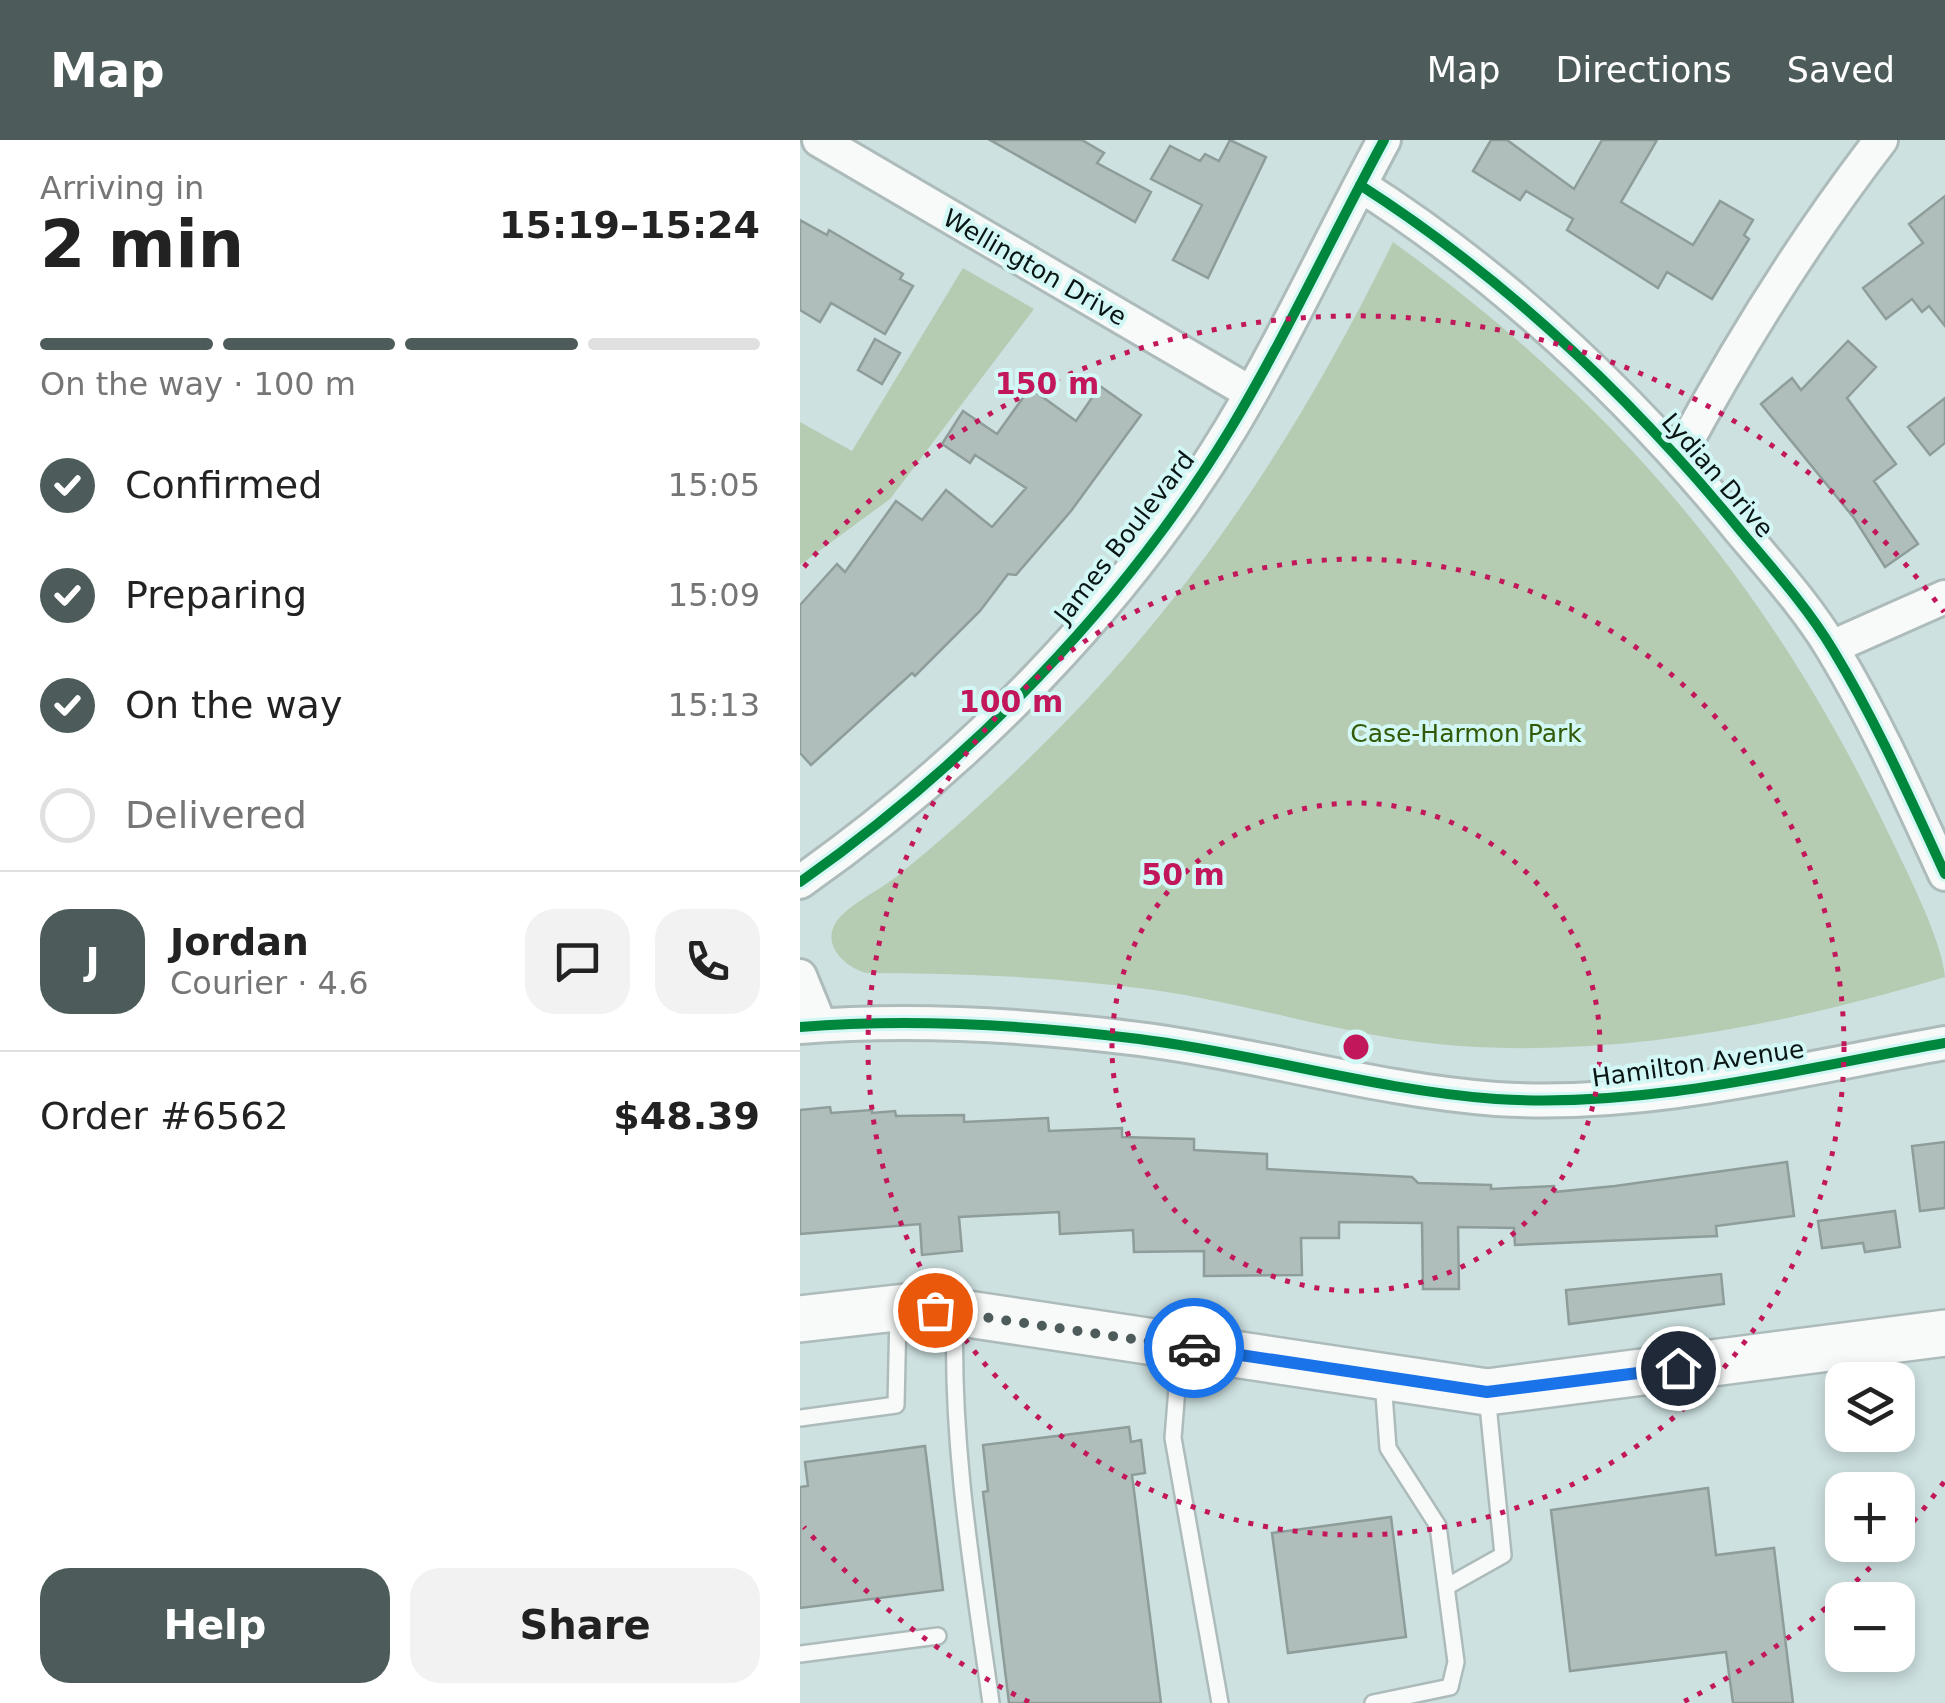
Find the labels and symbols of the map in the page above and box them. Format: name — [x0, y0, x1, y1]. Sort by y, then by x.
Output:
street label: Wellington Drive — [938, 203, 1132, 332]
text: 150 m — [995, 366, 1099, 401]
street label: Lydian Drive — [1656, 407, 1779, 543]
street label: James Boulevard — [1047, 446, 1200, 630]
text: 100 m — [959, 684, 1063, 719]
park label: Case-Harmon Park — [1350, 719, 1582, 748]
text: 50 m — [1141, 857, 1225, 892]
centre of rings — [1338, 1029, 1374, 1065]
street label: Hamilton Avenue — [1590, 1034, 1806, 1093]
pin — [893, 1268, 978, 1353]
courier — [1144, 1298, 1244, 1398]
pin — [1636, 1326, 1721, 1411]

